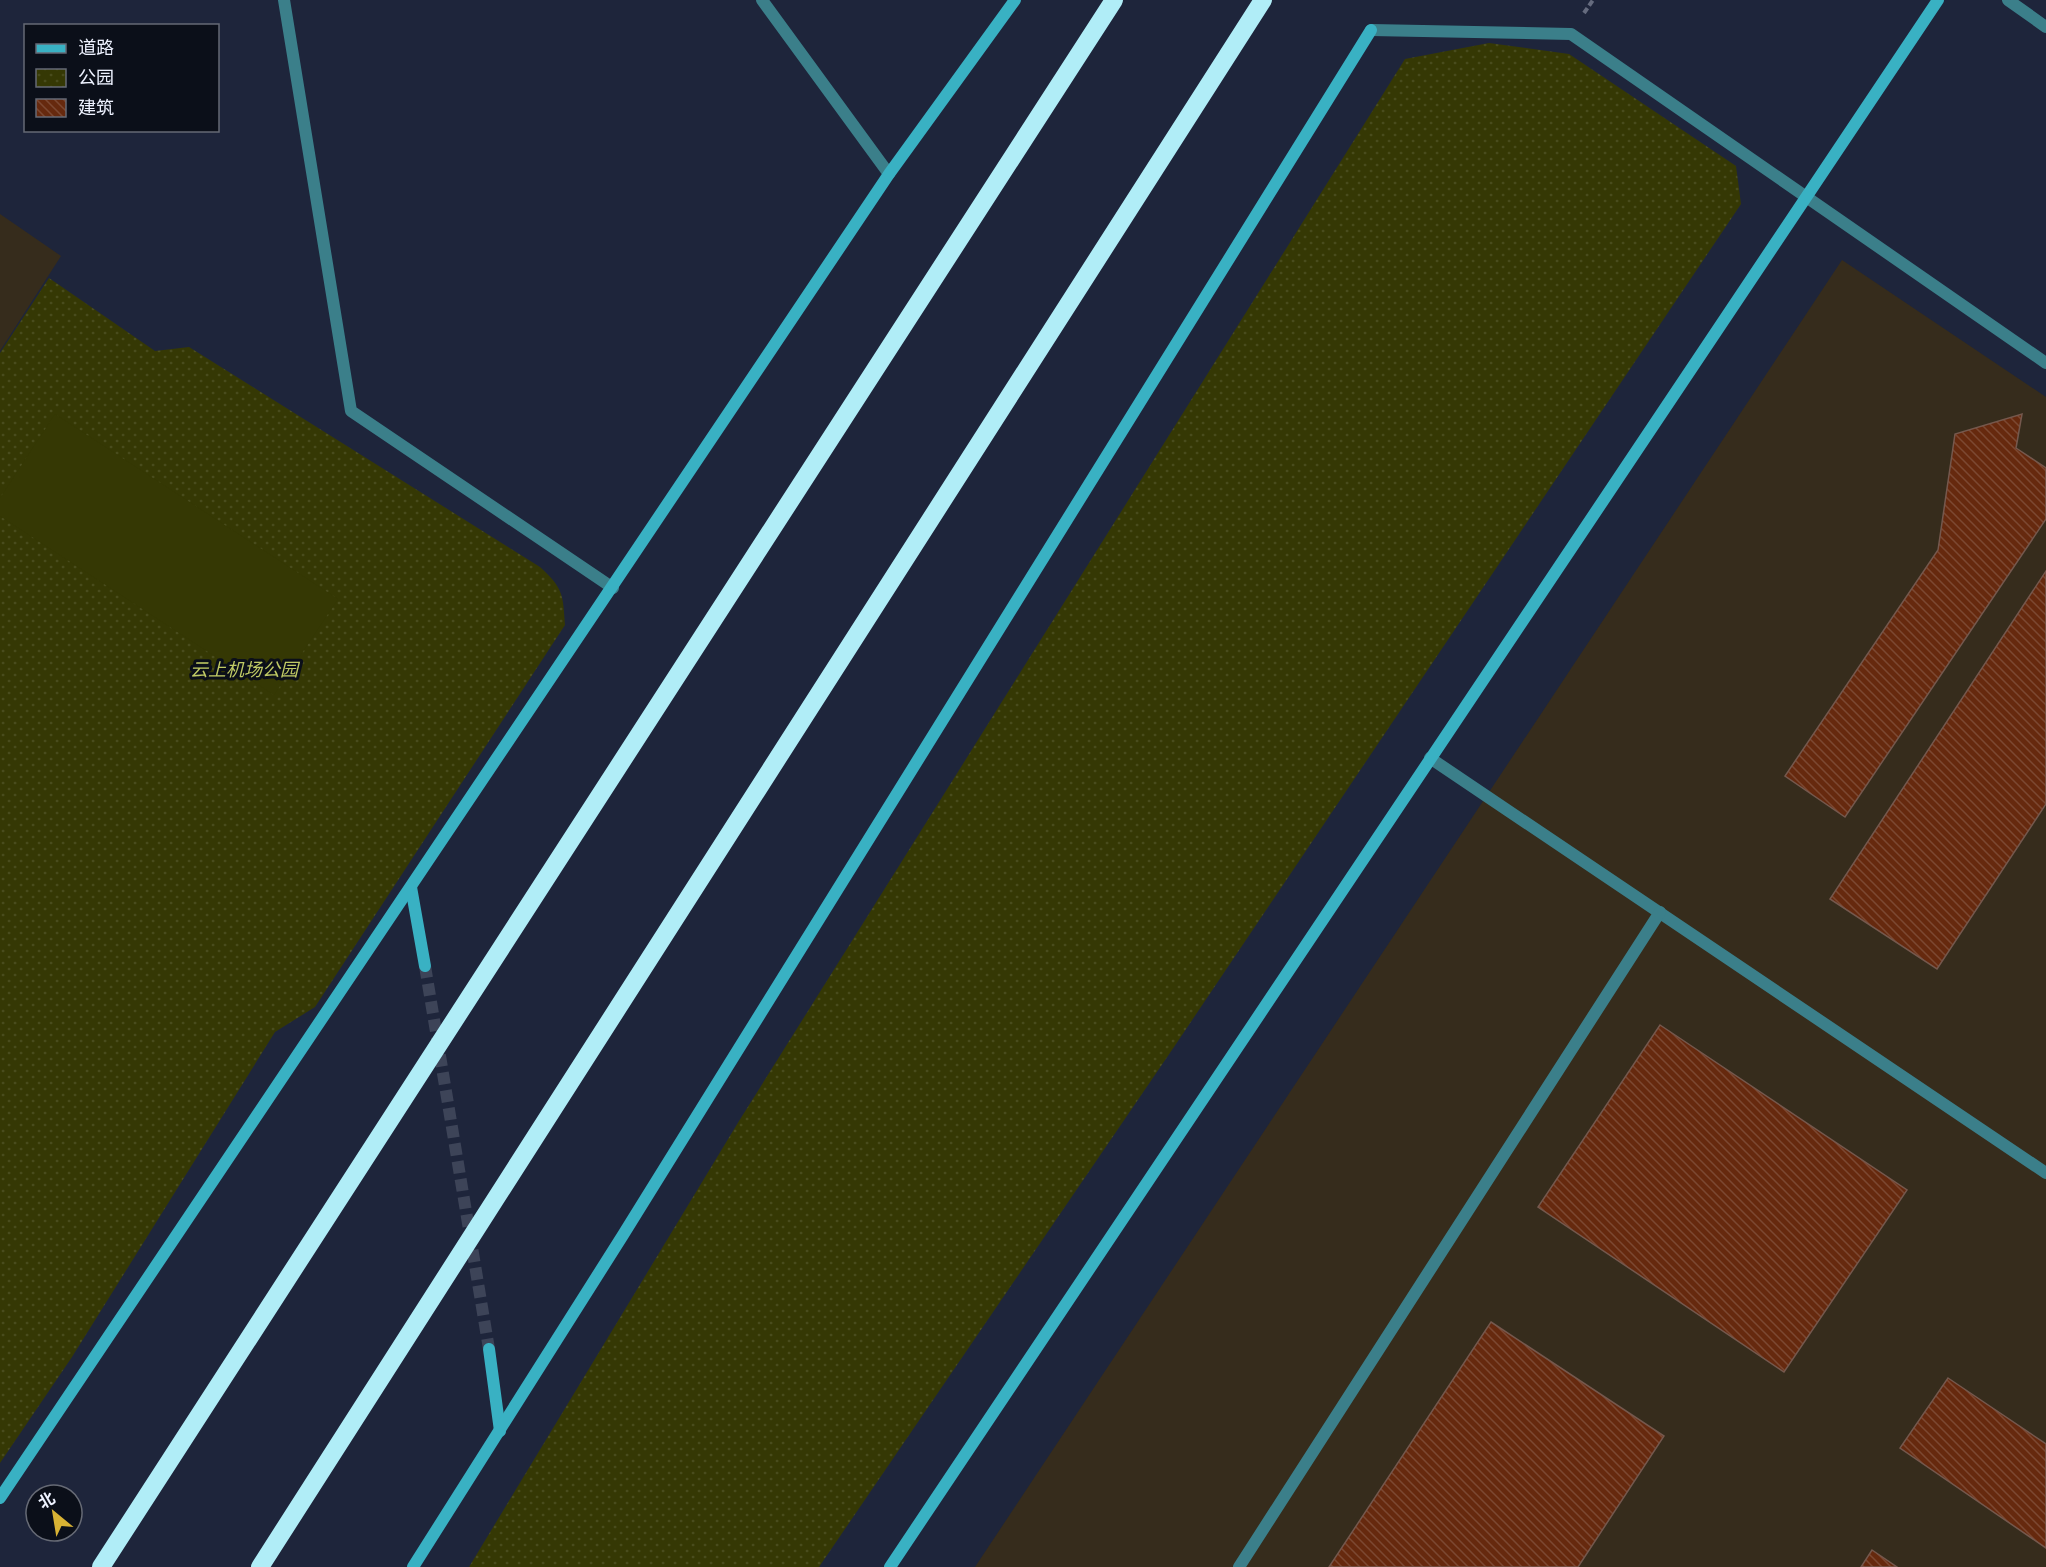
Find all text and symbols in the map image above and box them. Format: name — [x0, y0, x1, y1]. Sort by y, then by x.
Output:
legend — [24, 24, 219, 132]
text: 道路 — [78, 33, 114, 59]
text: 公园 — [78, 63, 114, 89]
text: 建筑 — [78, 93, 114, 119]
park label: 云上机场公园 — [190, 655, 301, 681]
north arrow — [24, 1483, 84, 1543]
text: 北 — [33, 1485, 59, 1514]

